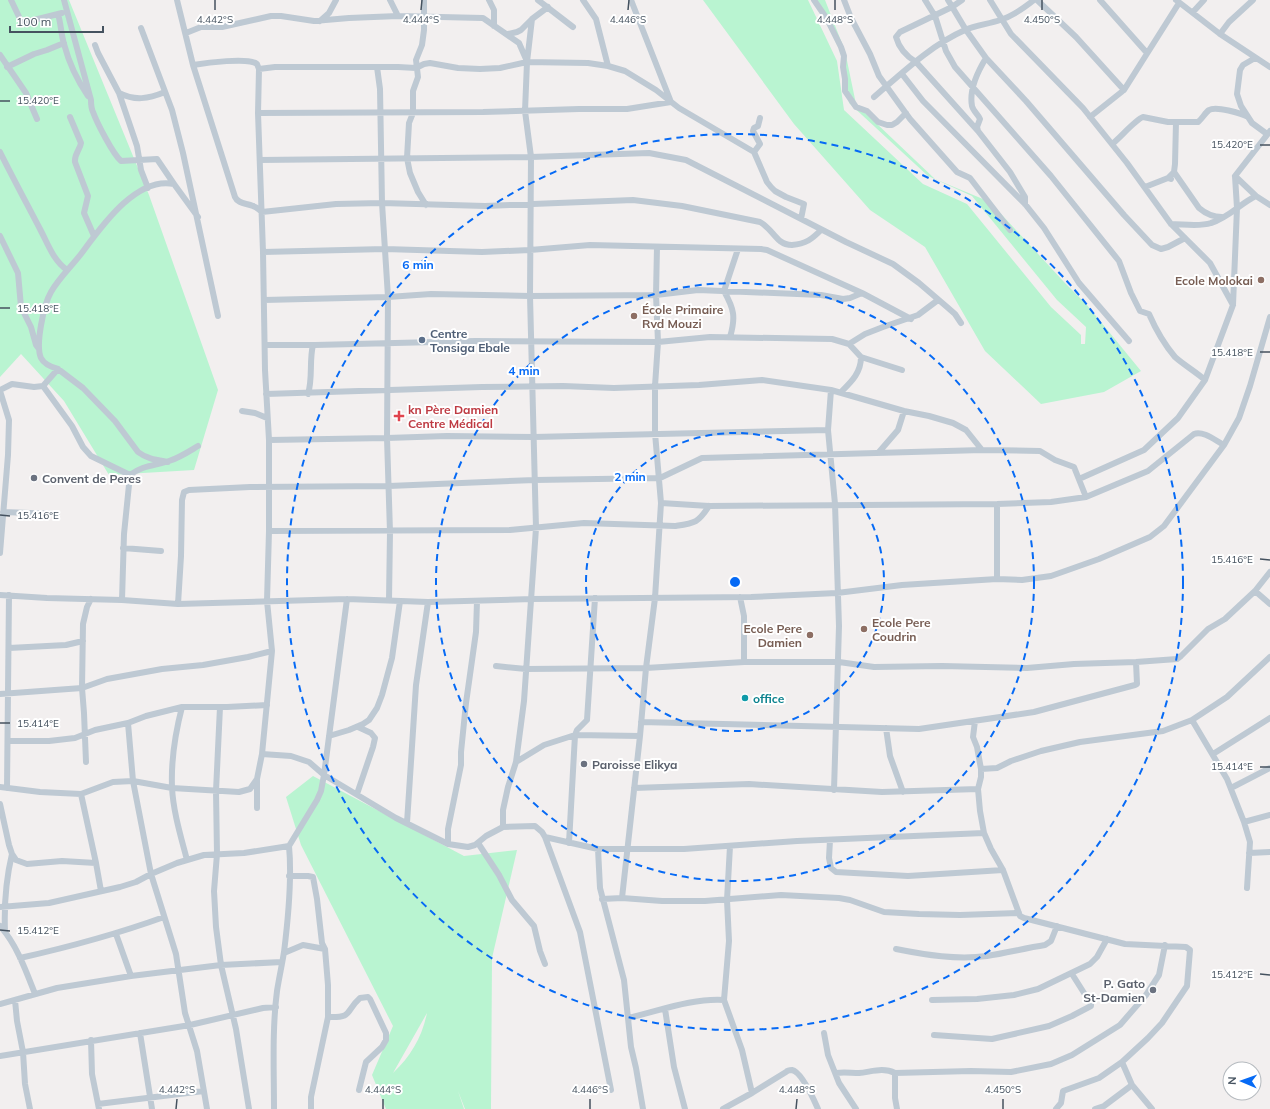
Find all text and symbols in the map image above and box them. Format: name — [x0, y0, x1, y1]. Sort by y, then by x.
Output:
scale bar — [10, 8, 103, 34]
text: 4.442°S — [197, 13, 233, 26]
text: 4.444°S — [403, 13, 439, 26]
text: 4.446°S — [610, 13, 646, 26]
text: 4.448°S — [817, 13, 853, 26]
text: 4.450°S — [1024, 13, 1060, 26]
text: 100 m — [16, 14, 51, 29]
text: 15.420°E — [17, 94, 59, 107]
text: 15.420°E — [1211, 138, 1253, 151]
text: 6 min — [402, 257, 434, 272]
place label: Ecole Molokai — [1175, 273, 1253, 288]
marker: Ecole Molokai — [1256, 275, 1266, 285]
text: 15.418°E — [17, 302, 59, 315]
place label: École Primaire Rvd Mouzi — [642, 302, 724, 331]
marker: École Primaire Rvd Mouzi — [629, 311, 639, 321]
place label: Centre Tonsiga Ebale — [430, 326, 510, 355]
marker: Centre Tonsiga Ebale — [417, 335, 427, 345]
text: 15.418°E — [1211, 346, 1253, 359]
text: 4 min — [508, 363, 540, 378]
place label: kn Père Damien Centre Médical — [408, 402, 498, 431]
marker: kn Père Damien Centre Médical — [393, 410, 405, 422]
text: 2 min — [614, 469, 646, 484]
place label: Convent de Peres — [42, 471, 141, 486]
marker: Convent de Peres — [29, 473, 39, 483]
text: 15.416°E — [17, 509, 59, 522]
text: 15.416°E — [1211, 553, 1253, 566]
centre of rings — [728, 575, 742, 589]
place label: Ecole Pere Coudrin — [872, 615, 931, 644]
place label: Ecole Pere Damien — [743, 621, 802, 650]
marker: Ecole Pere Coudrin — [859, 624, 869, 634]
marker: Ecole Pere Damien — [805, 630, 815, 640]
place label: office — [753, 691, 785, 706]
marker: office — [740, 693, 750, 703]
text: 15.414°E — [17, 717, 59, 730]
place label: Paroisse Elikya — [592, 757, 678, 772]
marker: Paroisse Elikya — [579, 759, 589, 769]
text: 15.414°E — [1211, 760, 1253, 773]
text: 15.412°E — [17, 924, 59, 937]
text: 15.412°E — [1211, 968, 1253, 981]
place label: P. Gato St-Damien — [1083, 976, 1145, 1005]
marker: P. Gato St-Damien — [1148, 985, 1158, 995]
north arrow — [1222, 1061, 1262, 1101]
text: N — [1225, 1076, 1239, 1085]
text: 4.442°S — [159, 1083, 195, 1096]
text: 4.444°S — [365, 1083, 401, 1096]
text: 4.446°S — [572, 1083, 608, 1096]
text: 4.448°S — [779, 1083, 815, 1096]
text: 4.450°S — [985, 1083, 1021, 1096]

